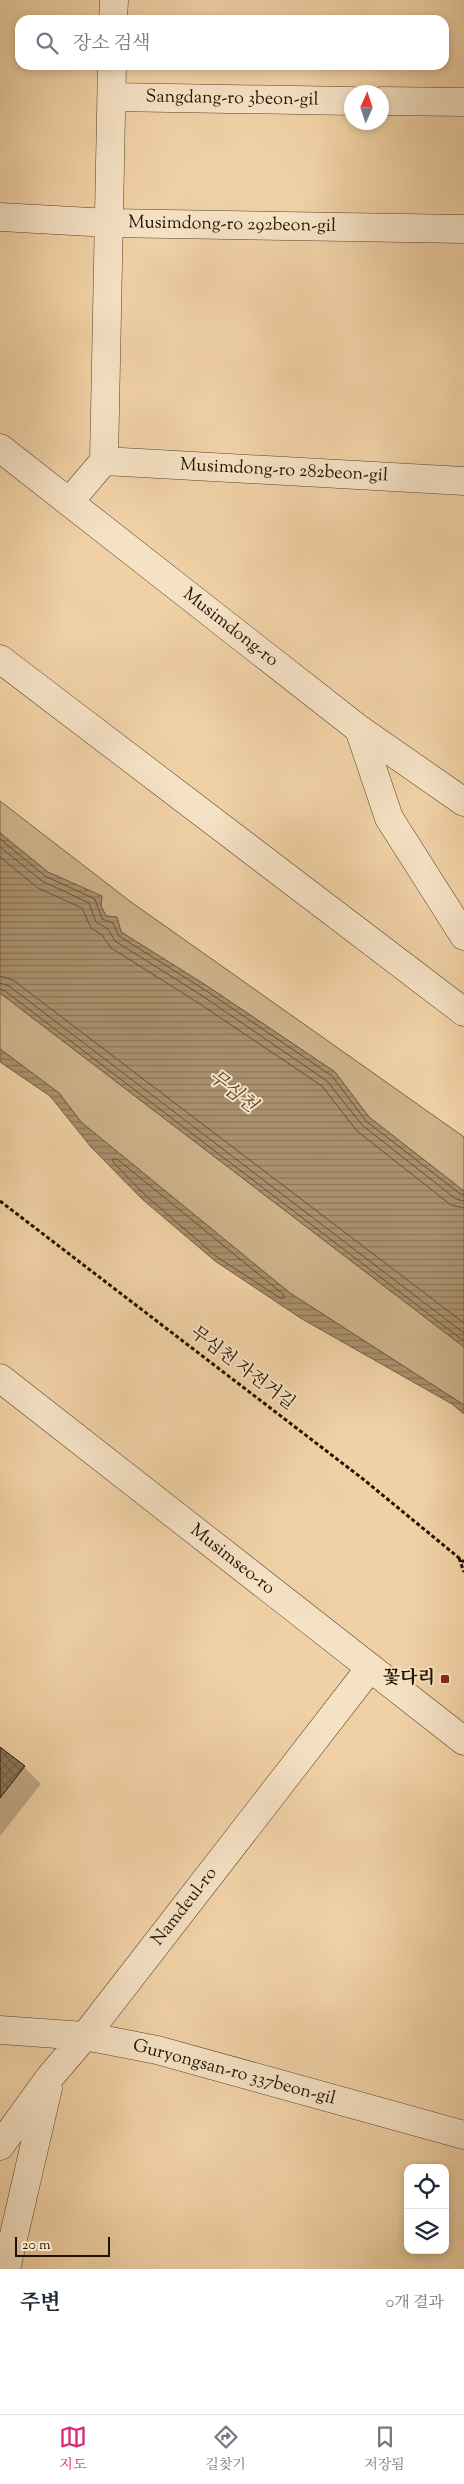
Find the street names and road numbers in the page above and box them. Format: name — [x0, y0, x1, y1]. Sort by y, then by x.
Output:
street label: Sangdang-ro 3beon-gil — [145, 84, 319, 114]
street label: Musimdong-ro 292beon-gil — [128, 210, 336, 240]
street label: Musimdong-ro 282beon-gil — [179, 453, 389, 489]
street label: Musimdong-ro — [177, 582, 284, 674]
street label: 무심천 자전거길 — [184, 1321, 300, 1417]
street label: Musimseo-ro — [184, 1518, 280, 1602]
street label: Namdeul-ro — [146, 1862, 224, 1952]
street label: Guryongsan-ro 337beon-gil — [130, 2033, 338, 2113]

